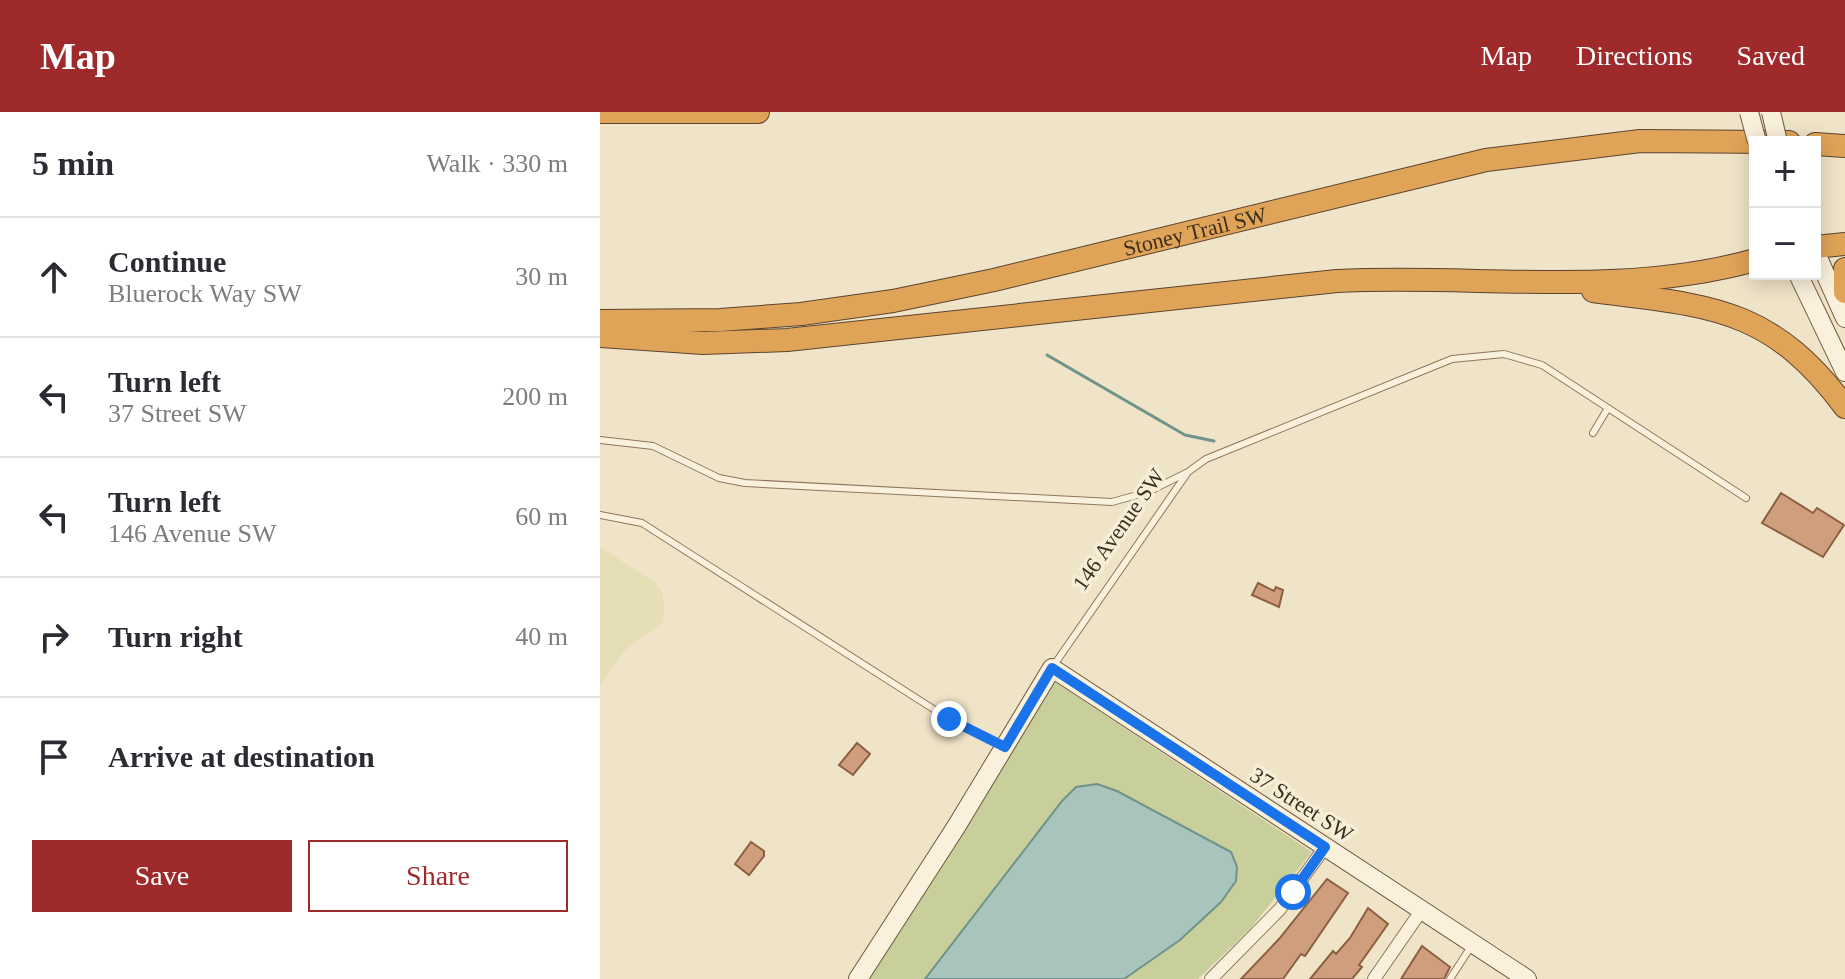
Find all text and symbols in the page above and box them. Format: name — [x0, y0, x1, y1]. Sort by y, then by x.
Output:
text: Map — [40, 35, 116, 77]
text: Map — [1481, 40, 1532, 71]
text: Directions — [1576, 40, 1693, 71]
text: Saved — [1737, 40, 1805, 71]
map controls — [1749, 136, 1821, 280]
button: + — [1749, 136, 1821, 208]
text: 5 min — [32, 145, 114, 182]
text: Walk · 330 m — [426, 149, 568, 178]
street label: Stoney Trail SW — [1121, 202, 1269, 261]
button: − — [1749, 208, 1821, 280]
text: Continue — [108, 245, 226, 278]
icon: ahead — [32, 255, 76, 299]
text: 30 m — [515, 262, 568, 291]
text: Bluerock Way SW — [108, 279, 302, 308]
text: Turn left — [108, 365, 221, 398]
icon: left — [32, 375, 76, 419]
text: 200 m — [502, 382, 568, 411]
text: 37 Street SW — [108, 399, 247, 428]
street label: 146 Avenue SW — [1067, 464, 1170, 595]
text: Turn left — [108, 485, 221, 518]
icon: left — [32, 495, 76, 539]
text: 60 m — [515, 502, 568, 531]
text: 146 Avenue SW — [108, 519, 277, 548]
icon: right — [32, 615, 76, 659]
text: Turn right — [108, 620, 243, 653]
text: 40 m — [515, 622, 568, 651]
route end — [931, 701, 967, 737]
icon: arrive — [32, 735, 76, 779]
text: Arrive at destination — [108, 740, 375, 773]
street label: 37 Street SW — [1246, 762, 1358, 847]
button: Save — [32, 840, 292, 912]
button: Share — [308, 840, 568, 912]
route start — [1275, 874, 1311, 910]

